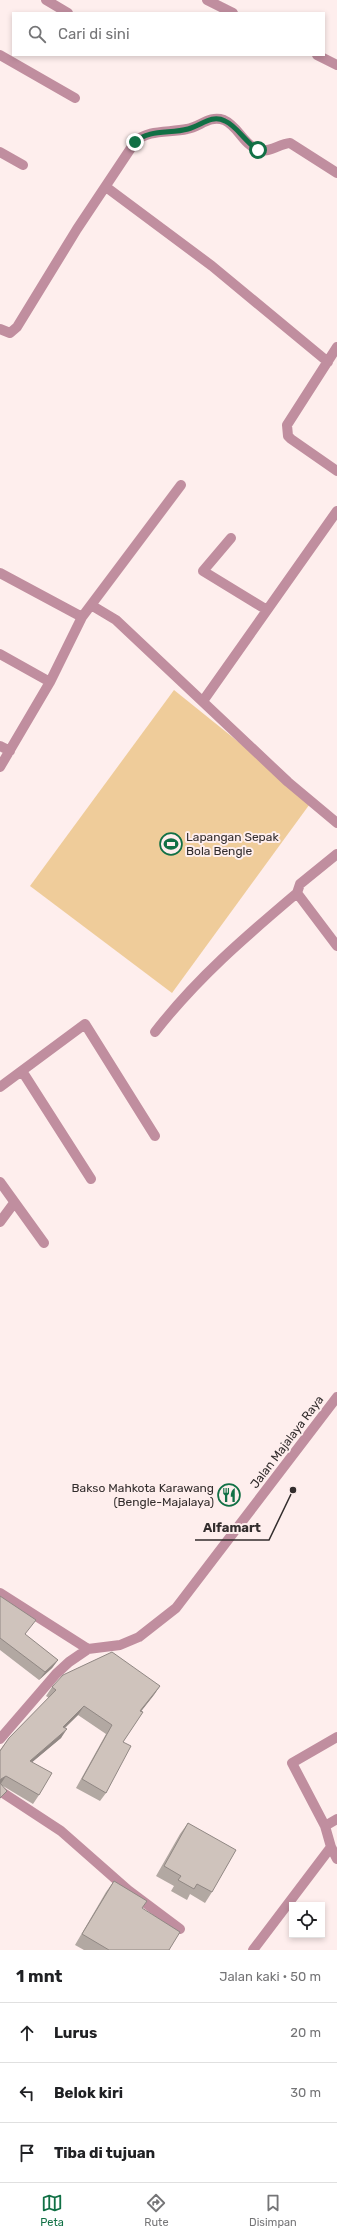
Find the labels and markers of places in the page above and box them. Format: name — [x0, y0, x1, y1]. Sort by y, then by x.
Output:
place label: Lapangan Sepak Bola Bengle — [186, 830, 279, 858]
sports icon: Lapangan Sepak Bola Bengle — [158, 831, 184, 857]
place label: Bakso Mahkota Karawang (Bengle-Majalaya) — [72, 1481, 214, 1509]
restaurant icon: Bakso Mahkota Karawang (Bengle-Majalaya) — [216, 1482, 242, 1508]
callout: Alfamart — [195, 1515, 269, 1540]

